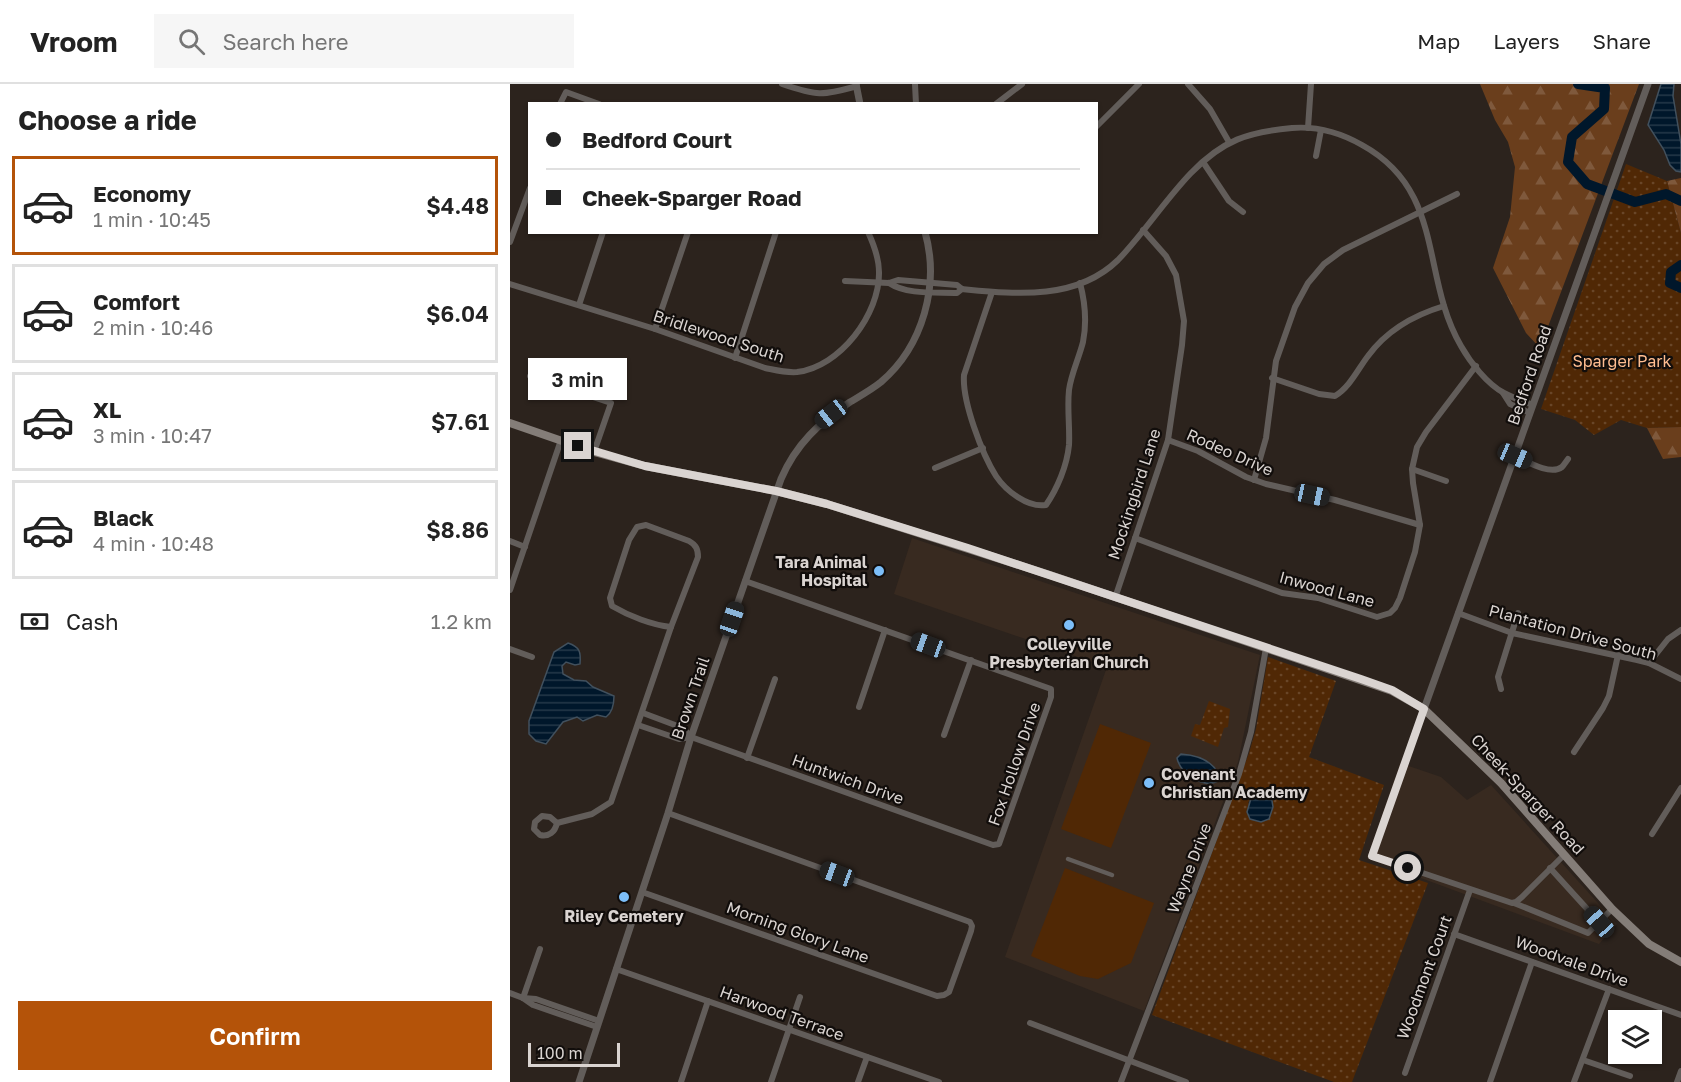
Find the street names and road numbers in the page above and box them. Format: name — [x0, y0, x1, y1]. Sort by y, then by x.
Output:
street label: Bridlewood South — [651, 305, 787, 367]
street label: Bedford Road — [1503, 322, 1555, 428]
street label: Rodeo Drive — [1184, 424, 1276, 480]
street label: Mockingbird Lane — [1103, 426, 1165, 562]
street label: Inwood Lane — [1277, 567, 1377, 611]
street label: Plantation Drive South — [1487, 600, 1659, 664]
street label: Brown Trail — [667, 654, 713, 742]
street label: Fox Hollow Drive — [983, 700, 1045, 828]
street label: Cheek-Sparger Road — [1467, 730, 1589, 858]
street label: Huntwich Drive — [789, 750, 907, 808]
street label: Wayne Drive — [1163, 820, 1215, 916]
street label: Morning Glory Lane — [724, 897, 872, 967]
street label: Woodmont Court — [1392, 912, 1456, 1042]
street label: Woodvale Drive — [1513, 931, 1631, 991]
street label: Harwood Terrace — [717, 981, 847, 1045]

